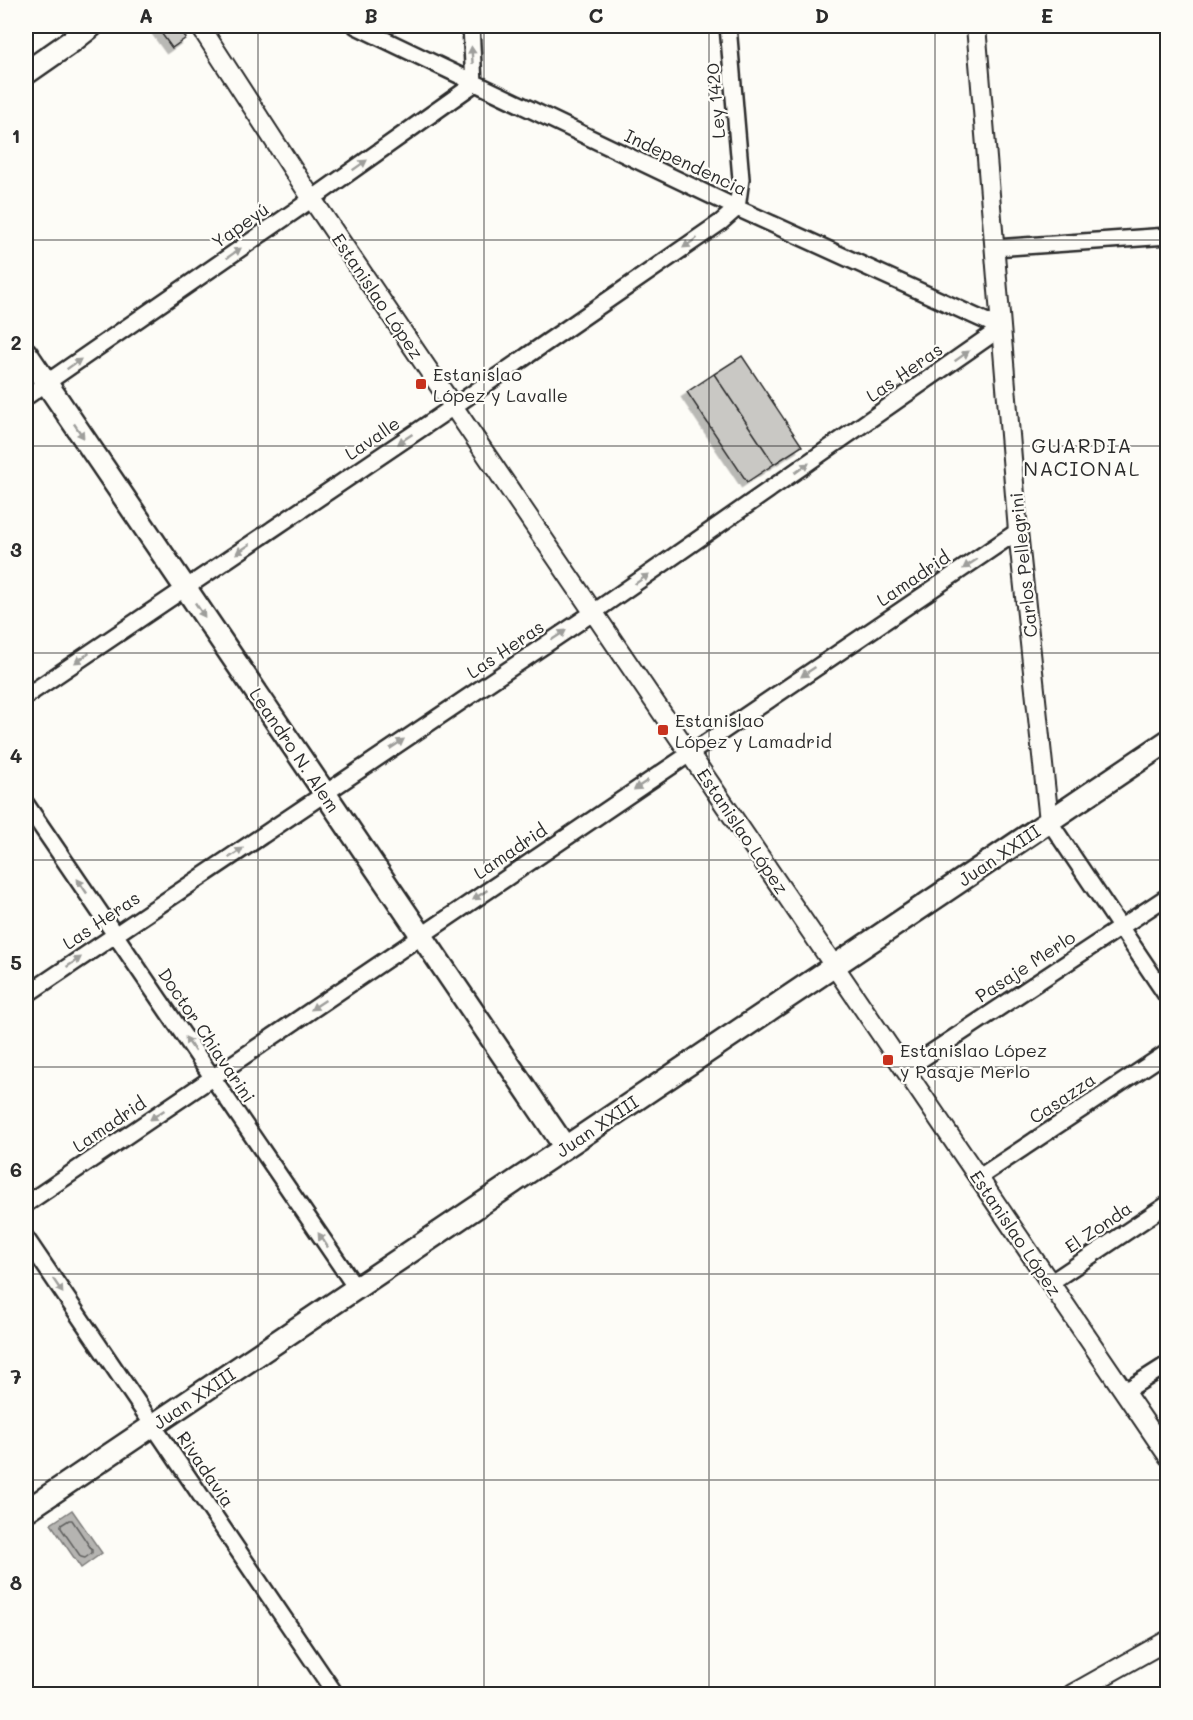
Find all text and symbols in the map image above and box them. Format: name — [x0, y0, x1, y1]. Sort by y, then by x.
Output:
text: A — [139, 2, 153, 28]
text: B — [364, 2, 378, 28]
text: C — [589, 2, 604, 28]
text: D — [815, 2, 829, 28]
text: E — [1041, 2, 1053, 28]
one-way arrow — [468, 45, 477, 64]
street label: Ley 1420 — [700, 62, 730, 140]
text: 1 — [12, 122, 20, 148]
street label: Independencia — [621, 123, 751, 201]
one-way arrow — [352, 160, 368, 171]
street label: Yapeyú — [207, 197, 273, 253]
street label: Estanislao López — [327, 228, 429, 364]
one-way arrow — [682, 237, 698, 248]
one-way arrow — [226, 247, 242, 259]
text: 2 — [10, 329, 22, 355]
street label: Las Heras — [861, 337, 947, 407]
one-way arrow — [953, 350, 969, 362]
one-way arrow — [65, 358, 81, 370]
place label: Estanislao López y Lavalle — [433, 362, 568, 407]
marker: Estanislao López y Lavalle — [414, 377, 428, 391]
street label: Lavalle — [340, 411, 404, 465]
one-way arrow — [73, 423, 85, 439]
district label: GUARDIA NACIONAL — [1023, 432, 1141, 481]
one-way arrow — [397, 433, 413, 444]
one-way arrow — [793, 462, 809, 474]
street label: Carlos Pellegrini — [1003, 491, 1043, 639]
text: 3 — [10, 536, 22, 562]
one-way arrow — [235, 543, 252, 554]
street label: Lamadrid — [872, 545, 954, 611]
one-way arrow — [962, 558, 978, 569]
one-way arrow — [633, 573, 649, 585]
one-way arrow — [194, 602, 205, 618]
street label: Las Heras — [462, 614, 548, 684]
one-way arrow — [551, 630, 568, 641]
one-way arrow — [74, 652, 90, 663]
one-way arrow — [800, 667, 816, 678]
street label: Leandro N. Alem — [244, 683, 346, 817]
place label: Estanislao López y Lamadrid — [675, 708, 832, 753]
marker: Estanislao López y Lamadrid — [656, 723, 670, 737]
one-way arrow — [389, 738, 405, 750]
text: 4 — [10, 742, 23, 768]
street label: Estanislao López — [692, 763, 794, 899]
one-way arrow — [633, 780, 649, 791]
street label: Lamadrid — [469, 818, 551, 884]
street label: Juan XXIII — [953, 819, 1045, 891]
one-way arrow — [227, 847, 243, 859]
one-way arrow — [76, 879, 88, 895]
street label: Las Heras — [58, 885, 144, 955]
one-way arrow — [472, 889, 488, 901]
street label: Pasaje Merlo — [970, 924, 1080, 1007]
text: 5 — [10, 949, 22, 975]
one-way arrow — [66, 957, 82, 968]
street label: Doctor Chiavarini — [153, 963, 261, 1107]
one-way arrow — [311, 999, 327, 1011]
one-way arrow — [184, 1037, 196, 1053]
place label: Estanislao López y Pasaje Merlo — [900, 1038, 1047, 1083]
marker: Estanislao López y Pasaje Merlo — [881, 1053, 895, 1067]
street label: Casazza — [1024, 1067, 1100, 1129]
street label: Juan XXIII — [551, 1090, 643, 1162]
street label: Lamadrid — [68, 1091, 150, 1157]
one-way arrow — [150, 1109, 166, 1121]
text: 6 — [10, 1156, 22, 1182]
street label: Estanislao López — [965, 1165, 1067, 1301]
street label: El Zonda — [1060, 1196, 1136, 1258]
one-way arrow — [318, 1232, 329, 1248]
one-way arrow — [52, 1278, 63, 1294]
street label: Juan XXIII — [148, 1362, 240, 1434]
text: 7 — [10, 1363, 22, 1389]
street label: Rivadavia — [172, 1426, 240, 1512]
text: 8 — [10, 1569, 22, 1595]

